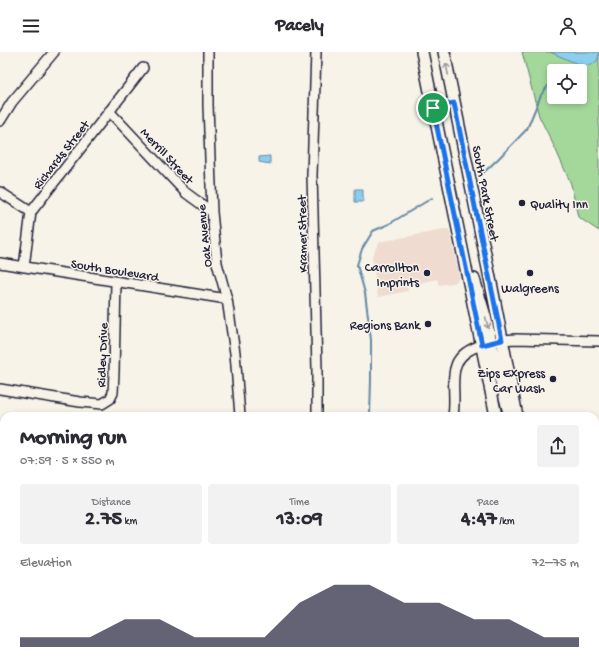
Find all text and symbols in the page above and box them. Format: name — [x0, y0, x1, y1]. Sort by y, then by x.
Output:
icon: menu — [20, 15, 42, 37]
icon: person — [557, 15, 579, 37]
text: Pacely — [275, 16, 324, 37]
one-way arrow — [443, 63, 451, 76]
map controls — [547, 64, 587, 104]
button: locate — [547, 64, 587, 104]
pin — [416, 91, 450, 125]
icon: arrive — [422, 97, 444, 119]
street label: Richards Street — [31, 117, 94, 193]
street label: Merrill Street — [136, 126, 197, 189]
street label: South Park Street — [468, 145, 501, 244]
street label: Kramer Street — [295, 194, 312, 273]
marker: Quality Inn — [517, 198, 527, 208]
place label: Quality Inn — [530, 198, 589, 213]
street label: Oak Avenue — [195, 203, 216, 268]
street label: South Boulevard — [70, 257, 161, 286]
place label: Carrollton Imprints — [365, 261, 420, 291]
marker: Carrollton Imprints — [422, 268, 432, 278]
marker: Walgreens — [525, 268, 535, 278]
place label: Walgreens — [501, 282, 560, 297]
one-way arrow — [483, 317, 491, 330]
place label: Regions Bank — [350, 319, 421, 334]
marker: Regions Bank — [423, 319, 433, 329]
street label: Ridley Drive — [95, 322, 112, 388]
place label: Zips Express Car Wash — [477, 367, 546, 397]
marker: Zips Express Car Wash — [548, 374, 558, 384]
button: share — [537, 425, 579, 467]
text: Morning run — [20, 426, 126, 452]
text: 07:59 · 5 × 550 m — [20, 454, 114, 469]
text: Distance — [92, 497, 131, 509]
text: Time — [289, 497, 310, 509]
text: Pace — [477, 497, 499, 509]
text: 2.75 — [85, 509, 122, 532]
text: 13:09 — [276, 509, 323, 532]
text: 4:47 — [461, 509, 497, 532]
text: km — [122, 516, 137, 528]
text: /km — [497, 516, 515, 528]
text: Elevation — [20, 556, 72, 571]
text: 72–75 m — [532, 556, 579, 571]

